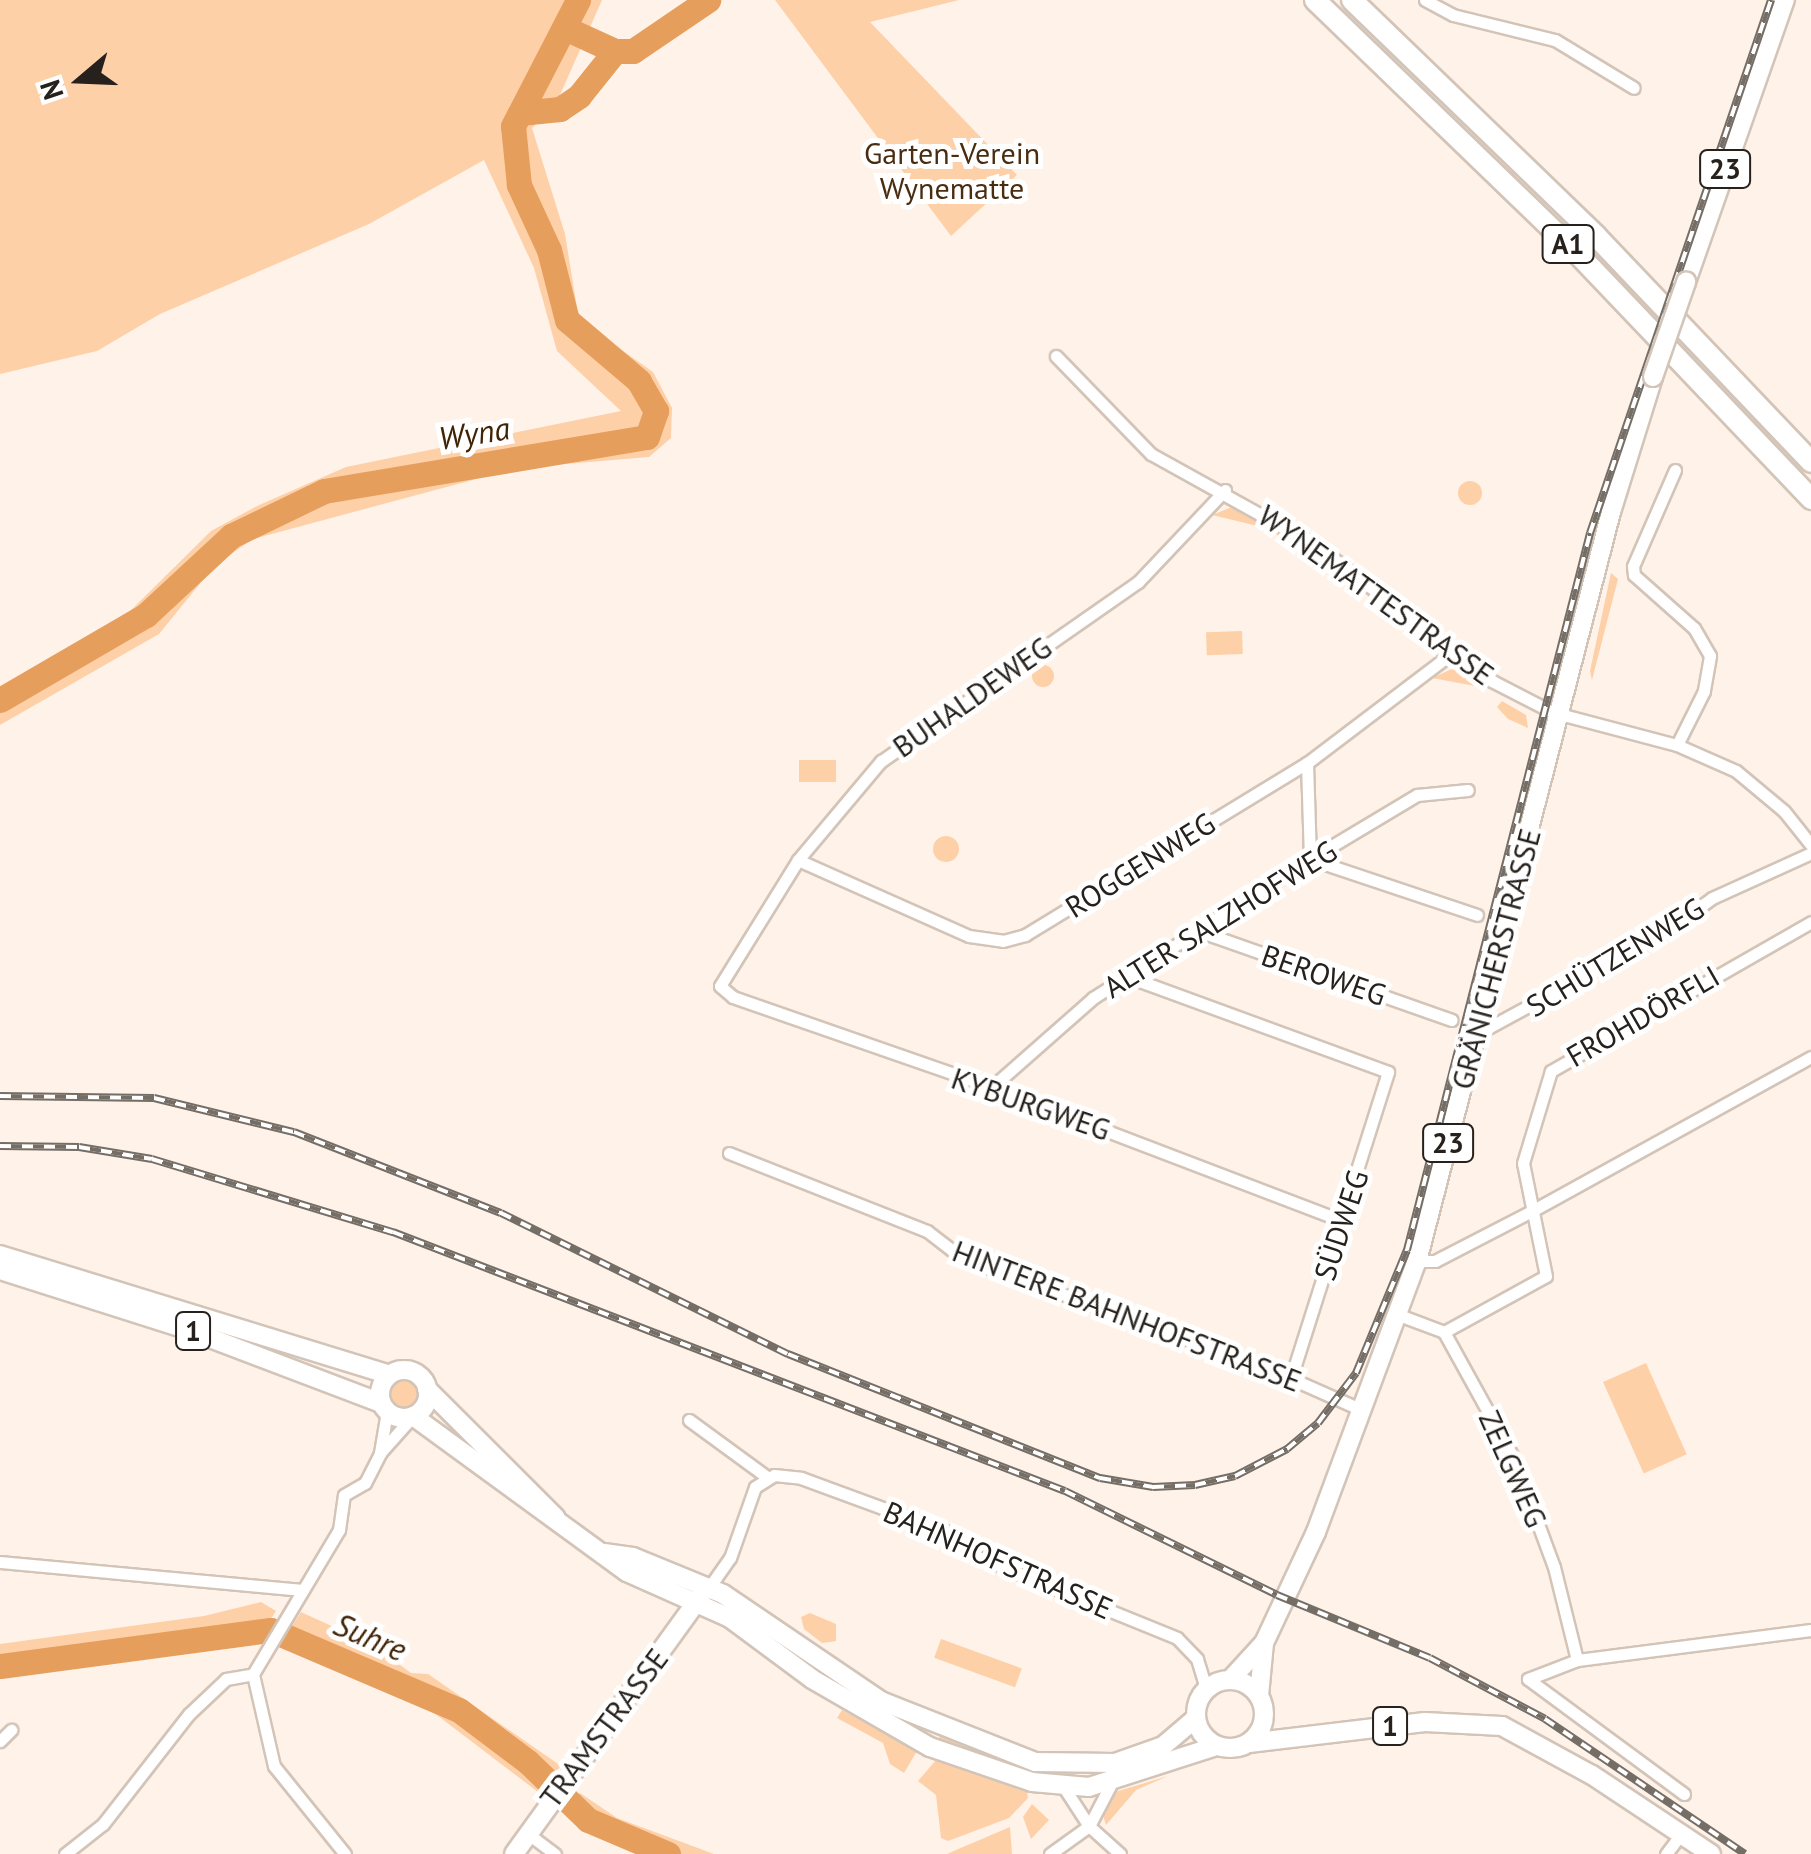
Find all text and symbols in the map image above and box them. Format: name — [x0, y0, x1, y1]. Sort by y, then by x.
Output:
north arrow — [30, 30, 130, 130]
text: N — [31, 75, 72, 105]
park label: Garten-Verein Wynematte — [864, 135, 1040, 206]
road number: 23 — [1698, 146, 1752, 192]
road number: A1 — [1540, 221, 1596, 267]
water label: Wyna — [436, 408, 512, 458]
street label: WYNEMATTESTRASSE — [1251, 497, 1501, 693]
street label: BUHALDEWEG — [886, 629, 1058, 765]
street label: ROGGENWEG — [1059, 805, 1221, 925]
street label: GRÄNICHERSTRASSE — [1444, 825, 1548, 1093]
street label: ALTER SALZHOFWEG — [1097, 833, 1343, 1005]
street label: SCHÜTZENWEG — [1520, 890, 1710, 1024]
street label: BEROWEG — [1257, 937, 1391, 1013]
street label: FROHDÖRFLI — [1560, 958, 1726, 1074]
street label: KYBURGWEG — [947, 1060, 1115, 1148]
road number: 23 — [1420, 1120, 1476, 1166]
street label: SÜDWEG — [1306, 1165, 1376, 1285]
street label: HINTERE BAHNHOFSTRASSE — [948, 1233, 1306, 1399]
road number: 1 — [173, 1308, 213, 1354]
street label: ZELGWEG — [1471, 1405, 1555, 1533]
street label: BAHNHOFSTRASSE — [878, 1493, 1118, 1627]
water label: Suhre — [328, 1605, 412, 1669]
street label: TRAMSTRASSE — [532, 1641, 676, 1815]
road number: 1 — [1370, 1703, 1410, 1749]

